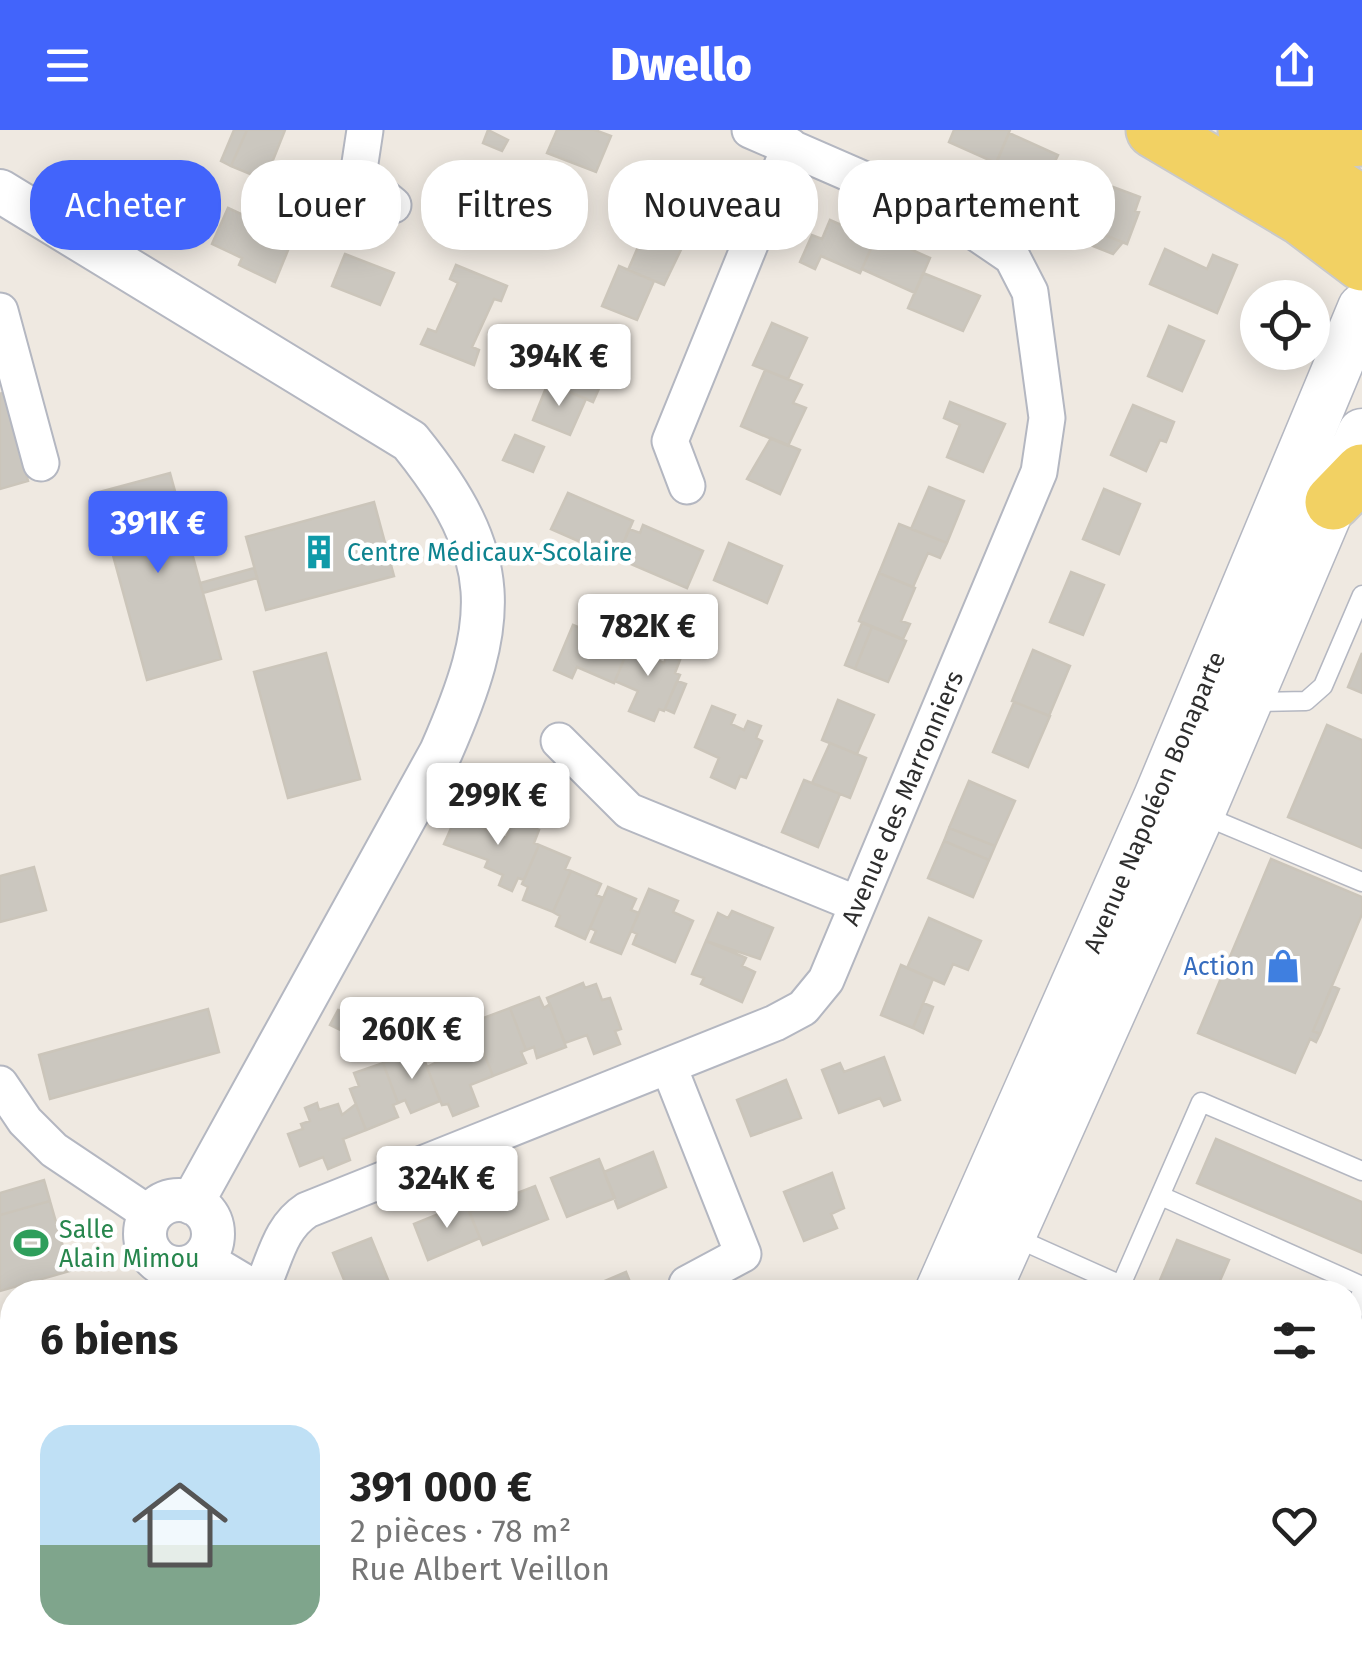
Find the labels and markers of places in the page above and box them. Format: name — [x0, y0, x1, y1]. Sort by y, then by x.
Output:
pin: 394K € — [478, 324, 640, 409]
pin: 391K € — [77, 491, 239, 576]
building icon: Centre Médicaux-Scolaire — [300, 533, 338, 571]
place label: Centre Médicaux-Scolaire — [347, 538, 632, 568]
pin: 782K € — [567, 594, 729, 679]
pin: 299K € — [417, 763, 579, 848]
shop icon: Action — [1264, 947, 1302, 985]
place label: Action — [1183, 952, 1255, 982]
pin: 260K € — [331, 997, 493, 1082]
pin: 324K € — [366, 1146, 528, 1231]
place label: Salle Alain Mimou — [59, 1215, 200, 1274]
sports icon: Salle Alain Mimou — [12, 1224, 50, 1262]

